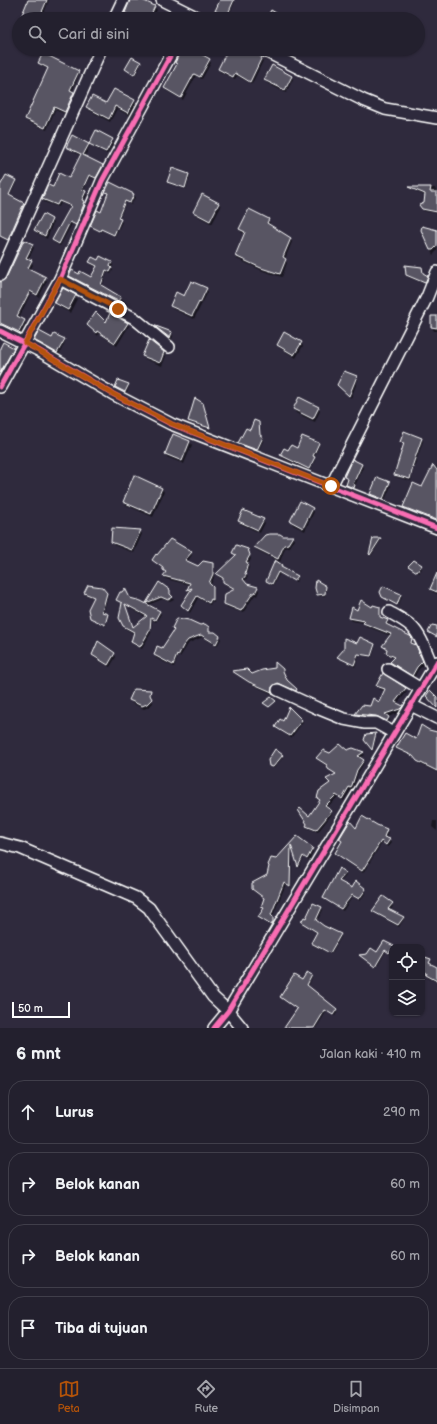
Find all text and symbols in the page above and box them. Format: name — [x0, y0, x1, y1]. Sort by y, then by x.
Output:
search box — [12, 12, 425, 56]
icon: search — [26, 23, 48, 45]
text: Cari di sini — [58, 25, 129, 44]
route end — [109, 300, 127, 318]
route start — [322, 477, 340, 495]
map controls — [389, 944, 425, 1016]
button: locate — [389, 944, 425, 980]
button: layers — [389, 980, 425, 1016]
scale bar — [12, 1000, 70, 1019]
text: 50 m — [18, 1002, 43, 1015]
text: 6 mnt — [16, 1044, 61, 1064]
text: Jalan kaki · 410 m — [320, 1046, 421, 1062]
icon: ahead — [17, 1101, 39, 1123]
text: Lurus — [55, 1103, 94, 1122]
text: 290 m — [383, 1104, 420, 1120]
icon: right — [17, 1173, 39, 1195]
text: Belok kanan — [55, 1175, 140, 1194]
text: 60 m — [390, 1176, 420, 1192]
icon: right — [17, 1245, 39, 1267]
text: Belok kanan — [55, 1247, 140, 1266]
text: 60 m — [390, 1248, 420, 1264]
icon: arrive — [17, 1317, 39, 1339]
text: Tiba di tujuan — [55, 1319, 148, 1338]
tab: Peta — [57, 1378, 80, 1415]
tab: Rute — [195, 1378, 218, 1415]
tab: Disimpan — [333, 1378, 380, 1415]

